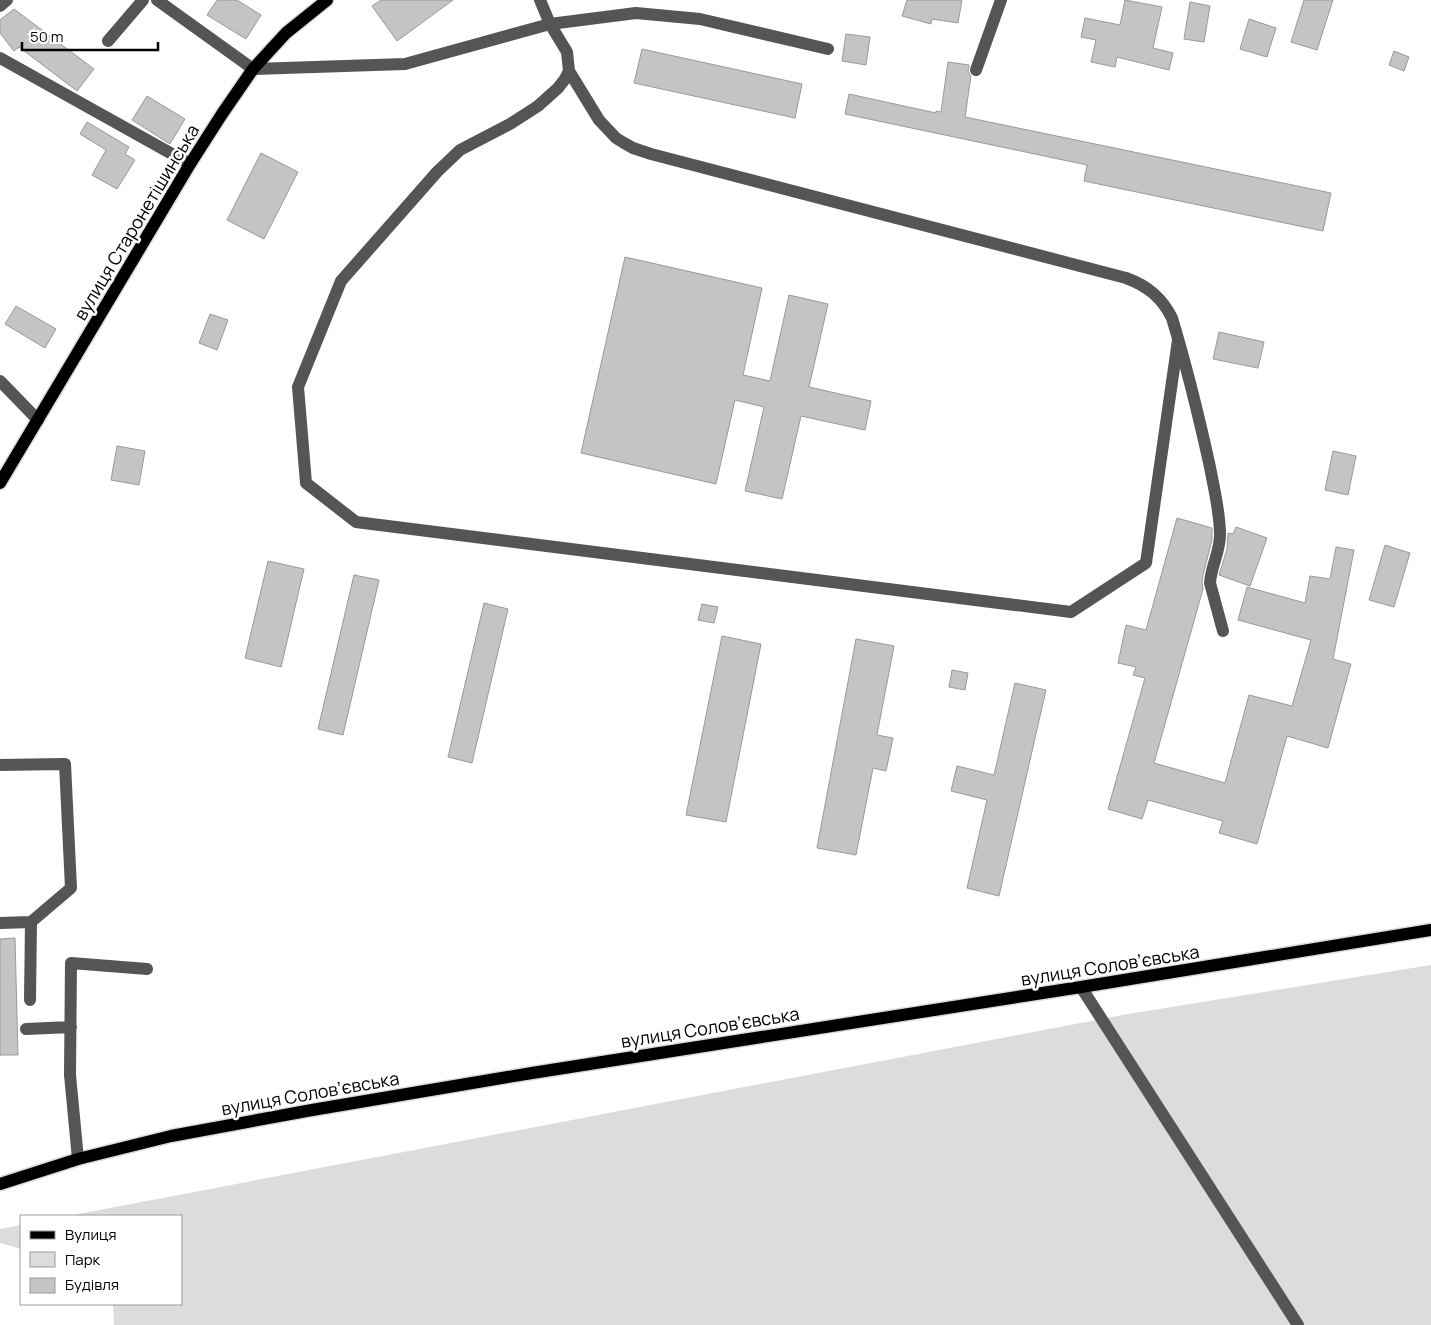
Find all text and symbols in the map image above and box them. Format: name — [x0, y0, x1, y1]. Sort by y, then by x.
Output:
scale bar — [22, 20, 159, 52]
text: 50 m — [30, 26, 64, 47]
street label: вулиця Старонетішинська — [68, 120, 204, 324]
street label: вулиця Соловʼєвська — [1019, 939, 1201, 991]
street label: вулиця Соловʼєвська — [619, 1001, 801, 1053]
street label: вулиця Соловʼєвська — [219, 1066, 401, 1120]
legend — [20, 1215, 182, 1305]
text: Вулиця — [65, 1224, 117, 1245]
text: Парк — [65, 1249, 101, 1270]
text: Будівля — [65, 1274, 119, 1295]

